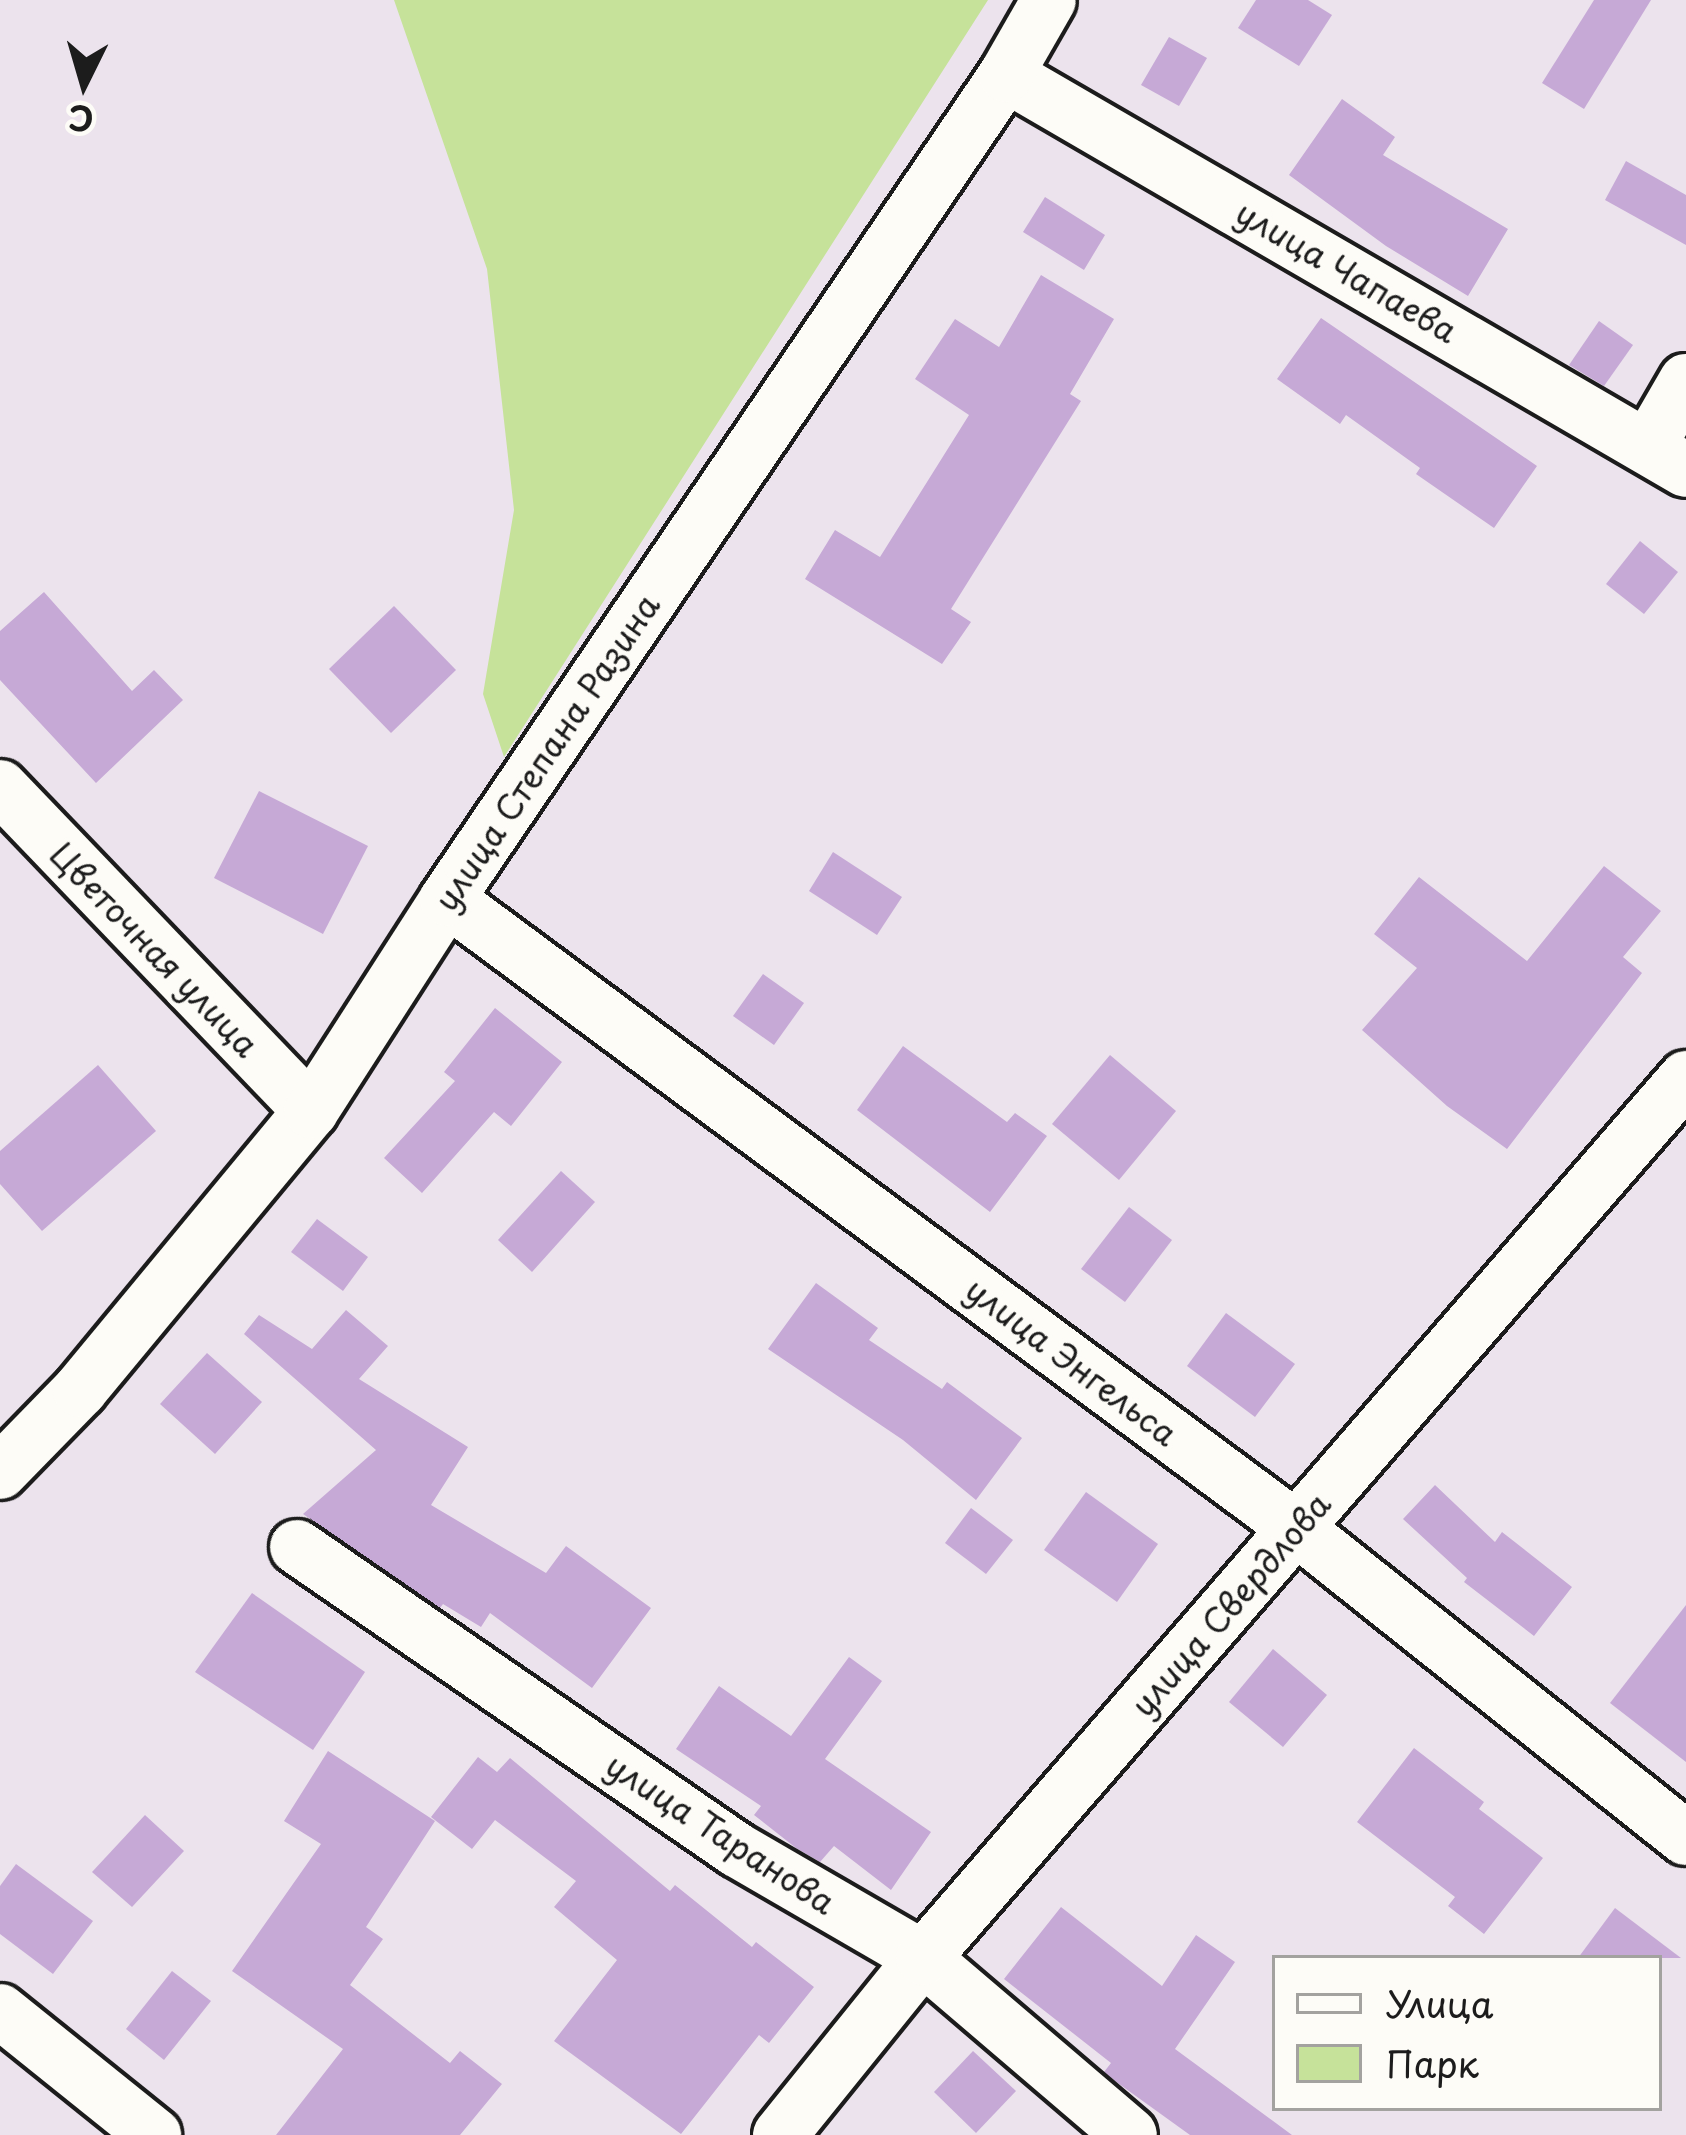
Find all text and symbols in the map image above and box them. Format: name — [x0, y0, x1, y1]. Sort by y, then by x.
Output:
north arrow — [24, 24, 144, 144]
text: С — [66, 94, 95, 146]
street label: улица Чапаева — [1229, 191, 1465, 351]
street label: улица Степана Разина — [425, 585, 667, 919]
street label: Цветочная улица — [42, 833, 268, 1065]
street label: улица Энгельса — [958, 1268, 1186, 1454]
street label: улица Свердлова — [1122, 1483, 1338, 1725]
street label: улица Таранова — [598, 1744, 844, 1922]
legend — [1272, 1955, 1662, 2111]
text: Улица — [1386, 1976, 1493, 2030]
text: Парк — [1386, 2036, 1479, 2090]

